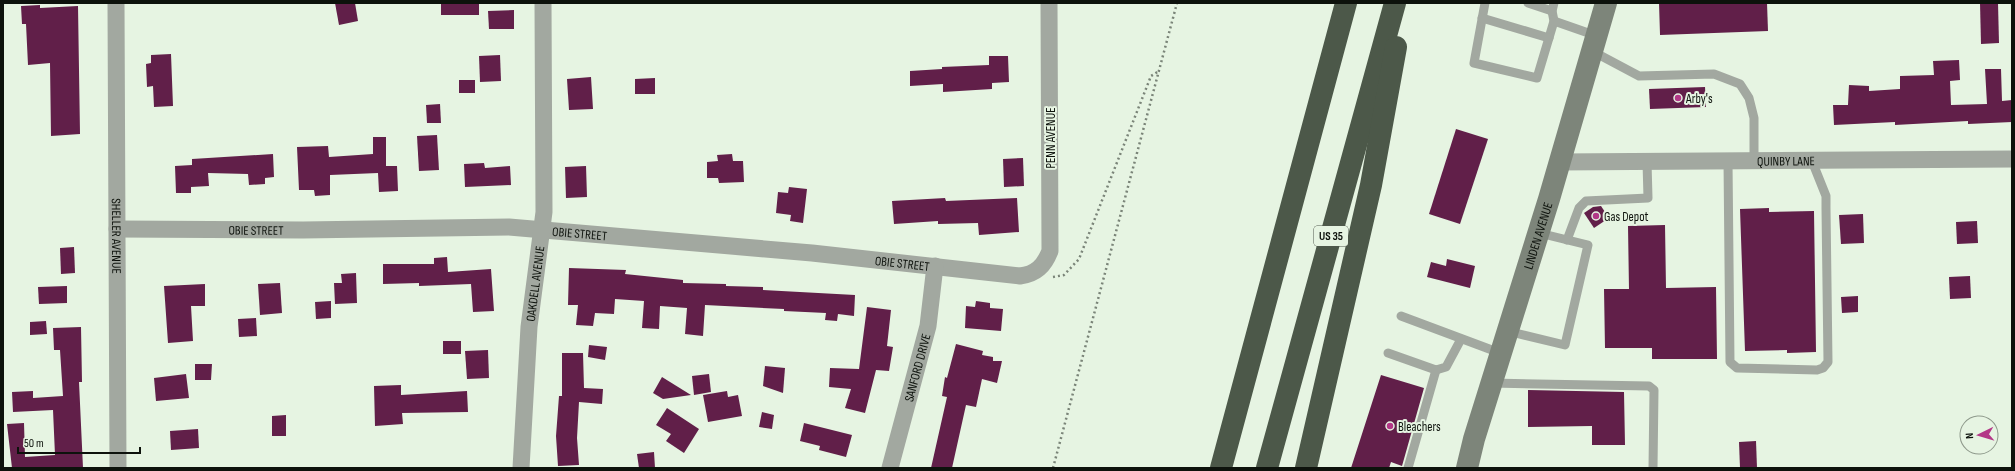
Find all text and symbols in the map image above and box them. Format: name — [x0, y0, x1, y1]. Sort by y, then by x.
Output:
place label: Arby's — [1685, 91, 1713, 107]
marker: Arby's — [1673, 93, 1683, 103]
street label: PENN AVENUE — [1043, 108, 1059, 168]
street label: QUINBY LANE — [1757, 153, 1815, 170]
street label: SHELLER AVENUE — [108, 198, 124, 274]
street label: LINDEN AVENUE — [1521, 200, 1557, 271]
place label: Gas Depot — [1604, 209, 1649, 225]
marker: Gas Depot — [1591, 211, 1601, 221]
street label: OBIE STREET — [228, 223, 284, 239]
street label: OBIE STREET — [552, 224, 608, 244]
road number: US 35 — [1314, 226, 1348, 246]
street label: OAKDELL AVENUE — [523, 245, 549, 322]
street label: OBIE STREET — [874, 253, 930, 275]
street label: SANFORD DRIVE — [901, 332, 935, 404]
north arrow — [1959, 415, 1999, 455]
place label: Bleachers — [1398, 419, 1441, 435]
marker: Bleachers — [1385, 421, 1395, 431]
scale bar — [18, 429, 140, 455]
text: N — [1963, 432, 1976, 439]
text: 50 m — [24, 436, 44, 451]

